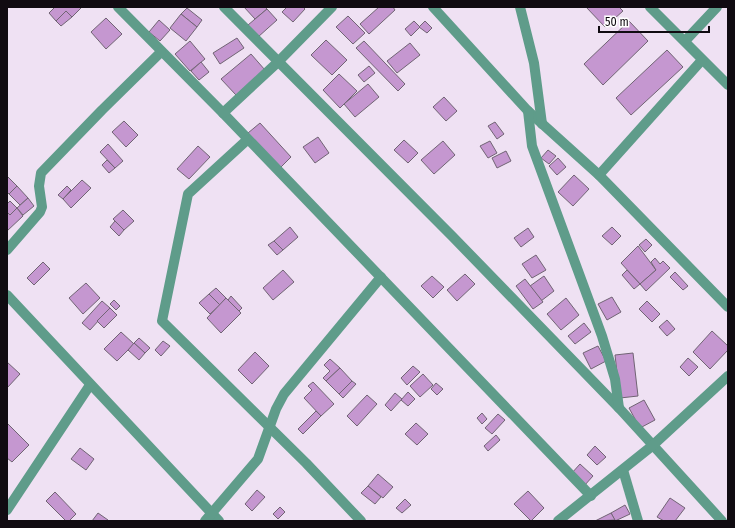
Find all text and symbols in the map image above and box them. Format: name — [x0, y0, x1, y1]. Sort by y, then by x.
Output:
scale bar — [599, 8, 709, 34]
text: 50 m — [605, 15, 629, 29]

